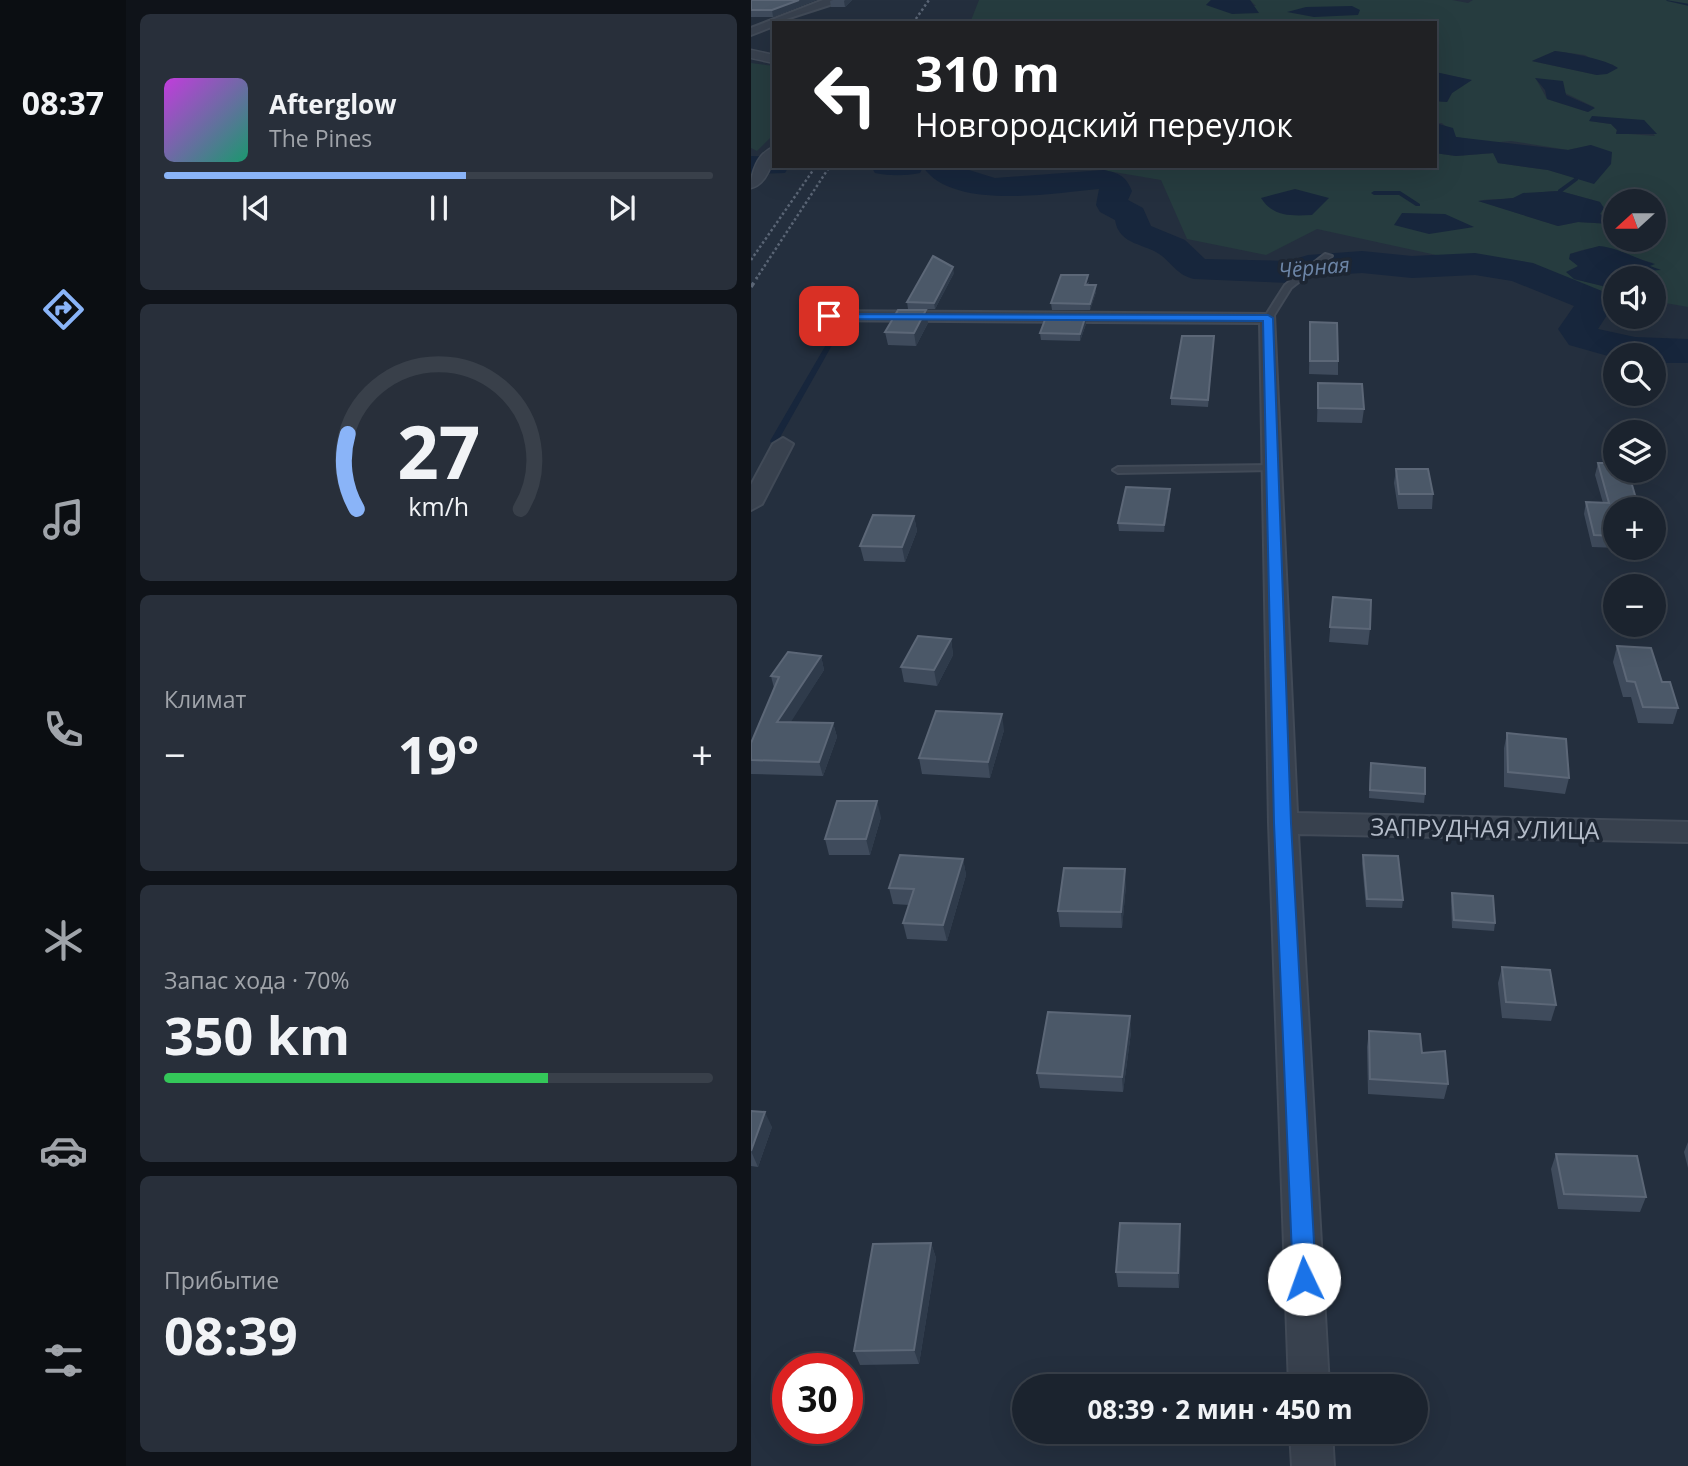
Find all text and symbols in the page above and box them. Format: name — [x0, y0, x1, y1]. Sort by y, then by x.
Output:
text: 310 m — [915, 40, 1060, 106]
icon: left — [800, 49, 891, 140]
text: 08:37 — [22, 81, 104, 124]
text: Afterglow — [269, 86, 396, 122]
text: Новгородский переулок — [915, 103, 1293, 146]
text: The Pines — [269, 122, 372, 154]
icon: previous — [237, 189, 275, 227]
icon: pause — [420, 189, 458, 227]
icon: next — [603, 189, 641, 227]
north arrow — [1603, 189, 1666, 252]
map controls — [1603, 189, 1666, 637]
water label: Чёрная — [1277, 250, 1351, 284]
button: sound — [1603, 266, 1666, 329]
icon: directions — [39, 285, 88, 334]
pin — [799, 286, 859, 346]
icon: arrive — [810, 297, 848, 335]
button: search — [1603, 343, 1666, 406]
text: 27 — [397, 401, 480, 500]
button: layers — [1603, 420, 1666, 483]
text: km/h — [408, 488, 469, 522]
icon: music — [39, 495, 88, 544]
button: + — [1603, 497, 1666, 560]
button: − — [1603, 574, 1666, 637]
text: Климат — [164, 683, 246, 715]
icon: phone — [39, 705, 88, 754]
text: 19° — [398, 718, 479, 789]
text: − — [164, 728, 186, 780]
text: + — [691, 728, 713, 780]
street label: ЗАПРУДНАЯ УЛИЦА — [1370, 810, 1601, 847]
icon: climate — [39, 916, 88, 965]
text: Запас хода · 70% — [164, 964, 349, 996]
text: 350 km — [164, 999, 350, 1070]
icon: car — [39, 1126, 88, 1175]
position arrow — [1267, 1242, 1341, 1316]
text: Прибытие — [164, 1264, 279, 1296]
text: 08:39 — [164, 1299, 298, 1370]
icon: filters — [39, 1336, 88, 1385]
speed limit sign: 30 — [772, 1353, 863, 1444]
text: 08:39 · 2 мин · 450 m — [1087, 1391, 1353, 1427]

